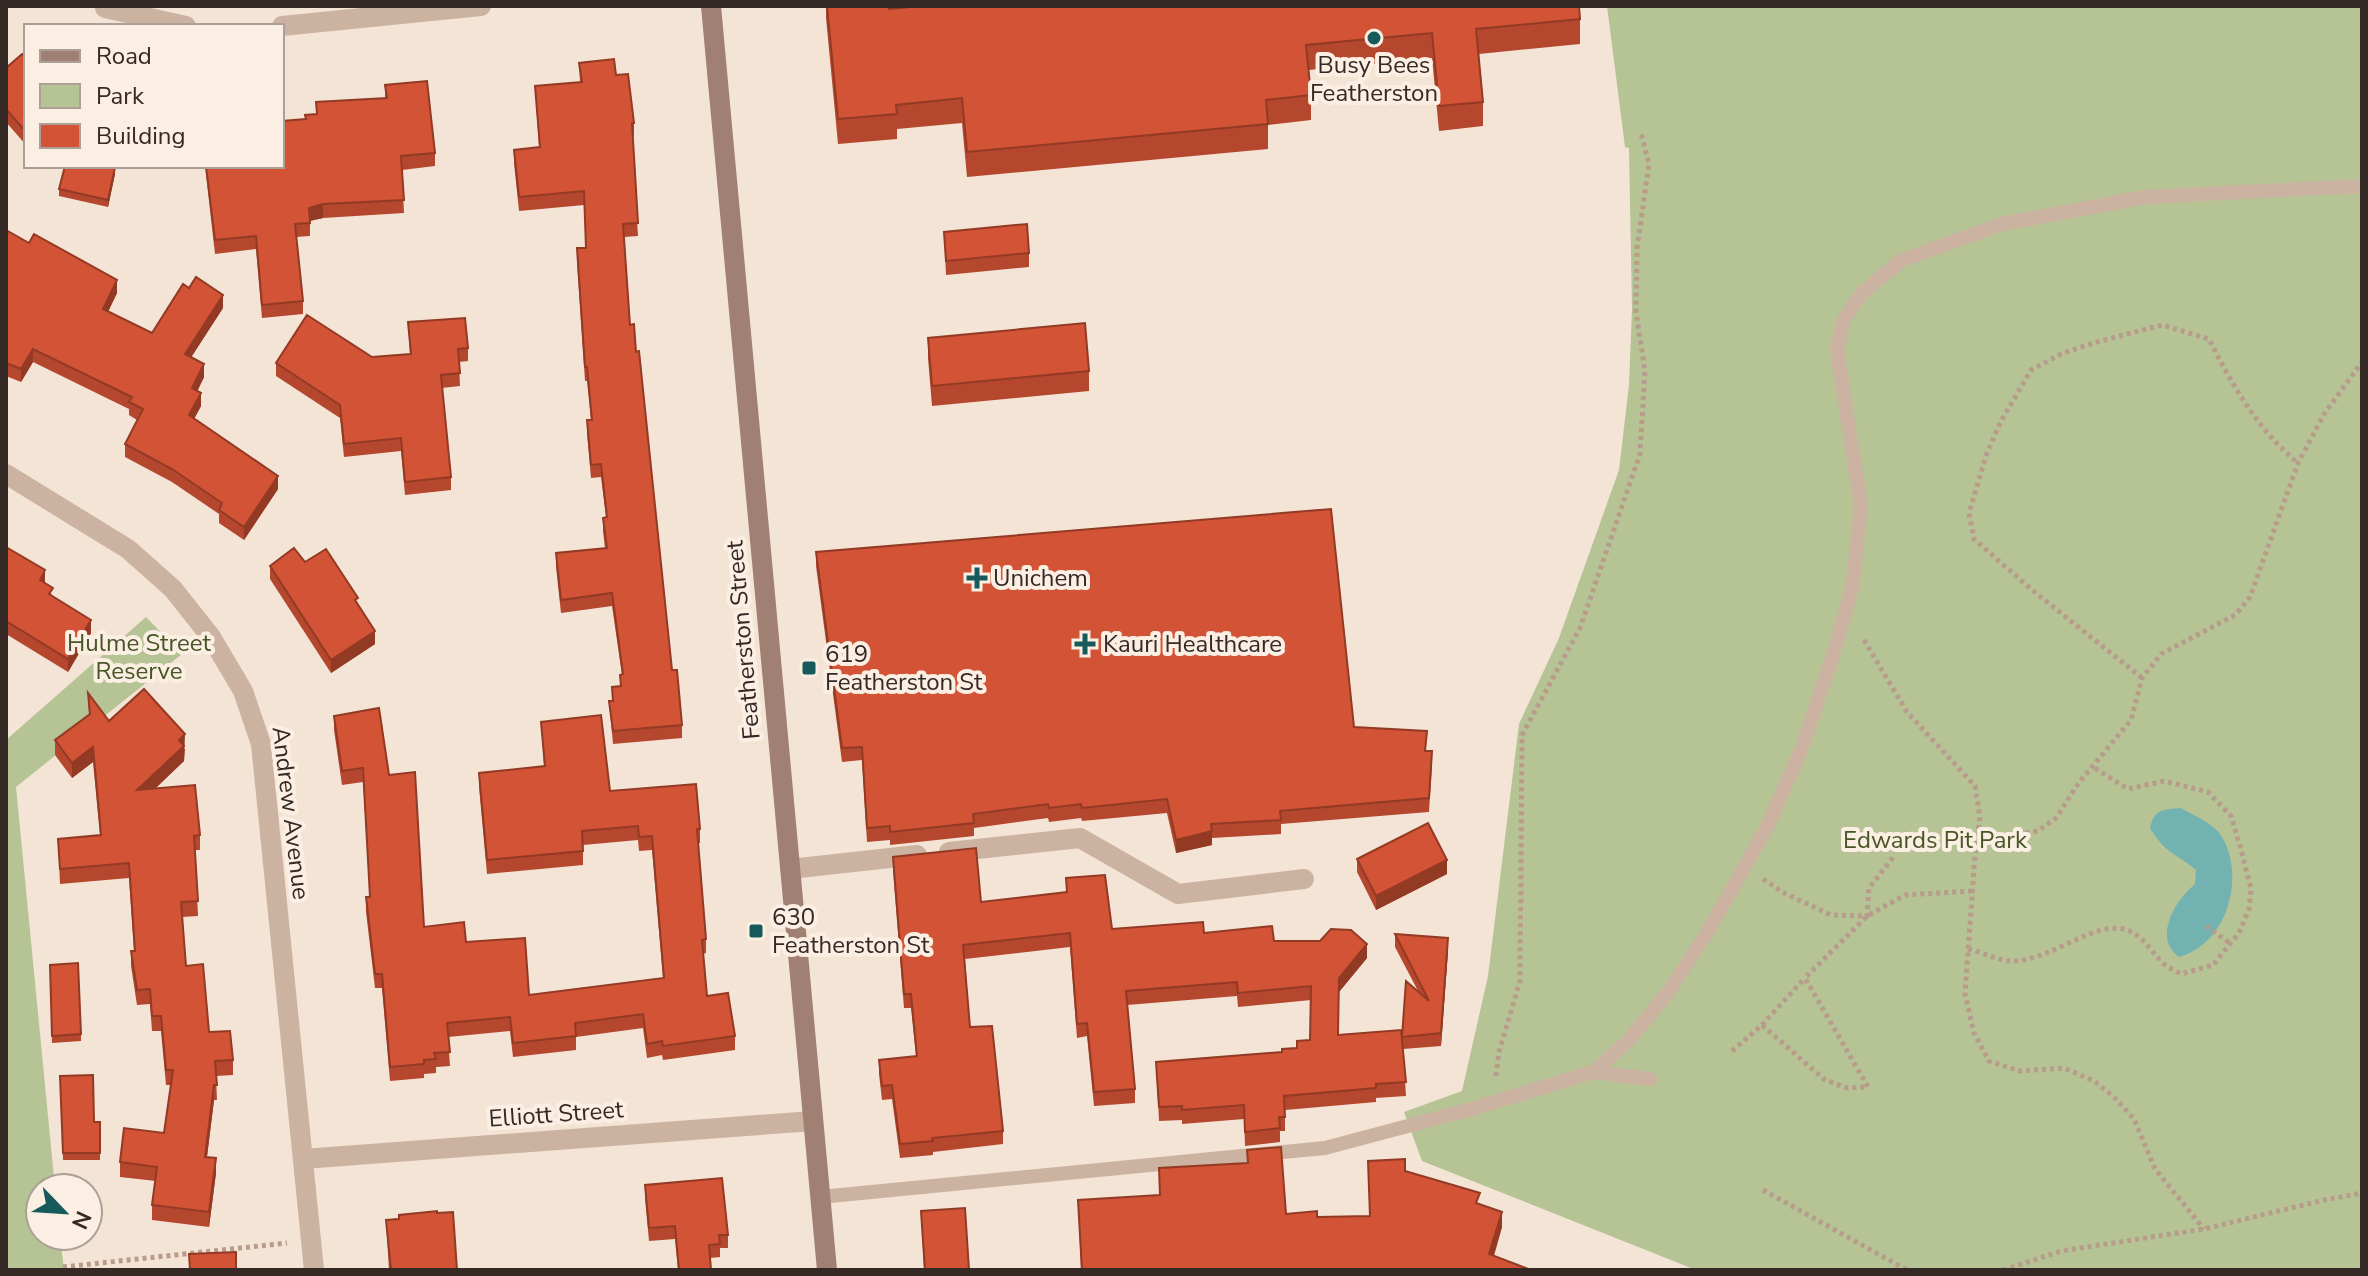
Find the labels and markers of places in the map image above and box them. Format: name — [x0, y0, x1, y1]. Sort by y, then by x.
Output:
marker: Busy Bees Featherston — [1365, 29, 1383, 47]
place label: Busy Bees Featherston — [1310, 49, 1438, 109]
place label: Unichem — [993, 562, 1088, 594]
marker: Unichem — [968, 569, 986, 587]
place label: Kauri Healthcare — [1103, 628, 1282, 660]
marker: Kauri Healthcare — [1074, 633, 1096, 655]
place label: 619 Featherston St — [825, 638, 983, 698]
marker: 619 Featherston St — [800, 659, 818, 677]
place label: 630 Featherston St — [772, 901, 930, 961]
marker: 630 Featherston St — [747, 922, 765, 940]

